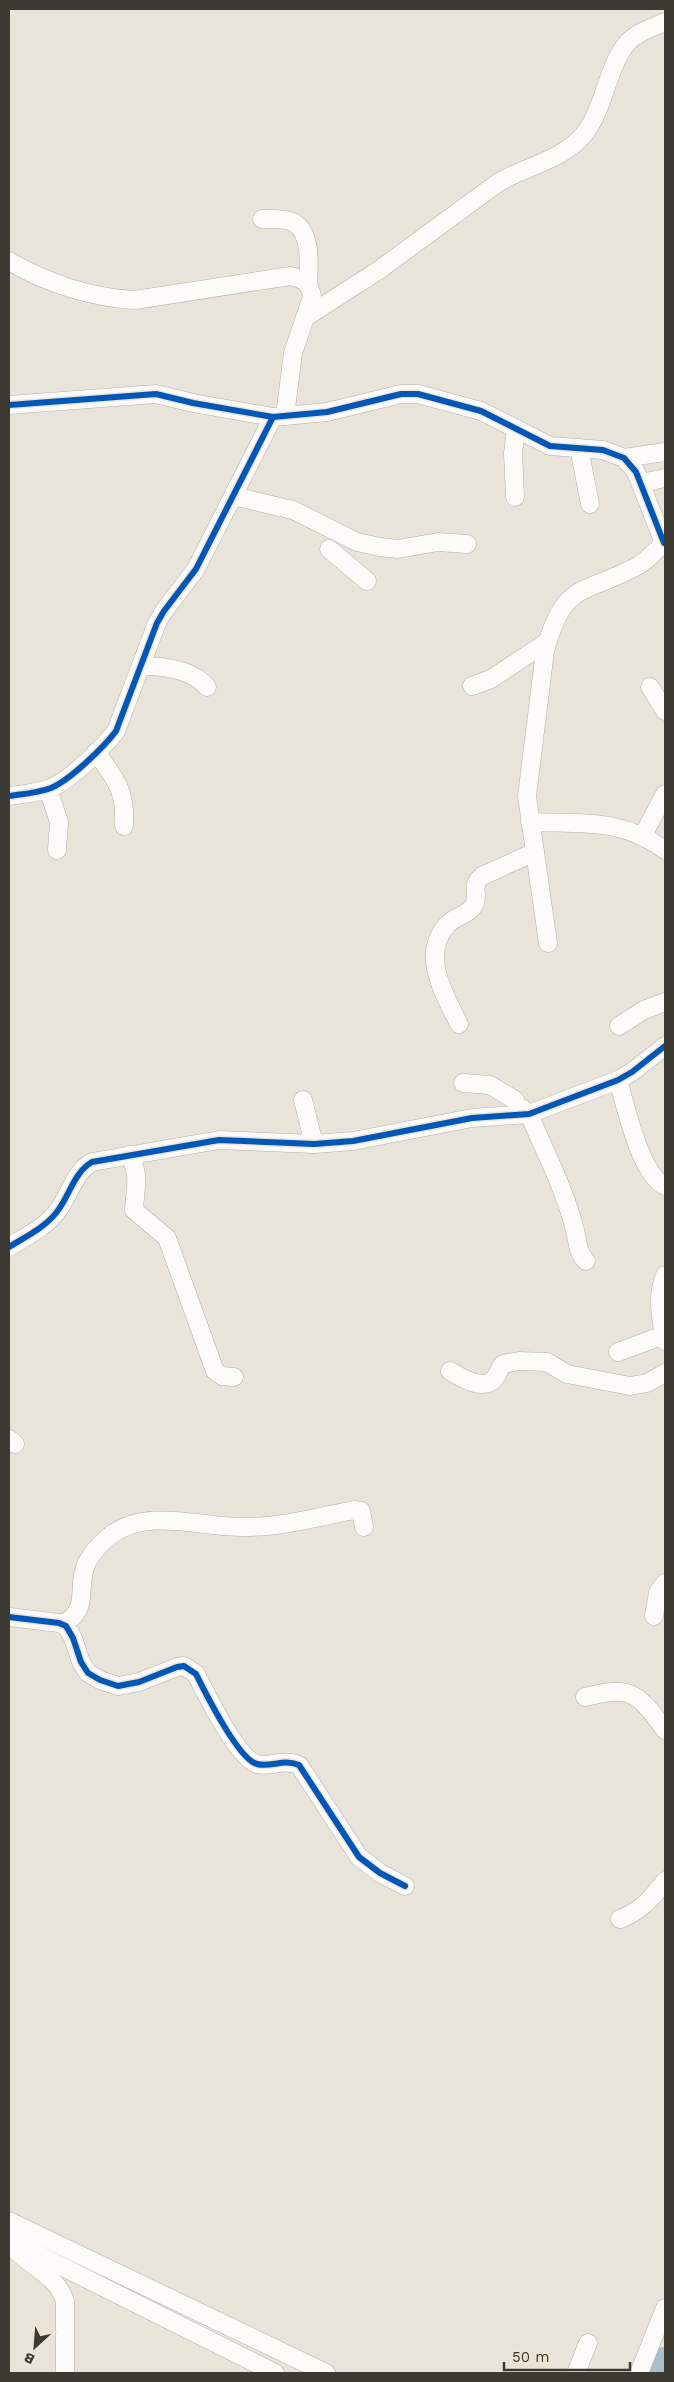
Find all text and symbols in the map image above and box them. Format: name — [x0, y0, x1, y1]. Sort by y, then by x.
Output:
north arrow — [10, 2322, 60, 2372]
scale bar — [504, 2340, 630, 2372]
text: 50 m — [512, 2348, 549, 2366]
text: B — [21, 2349, 37, 2368]

